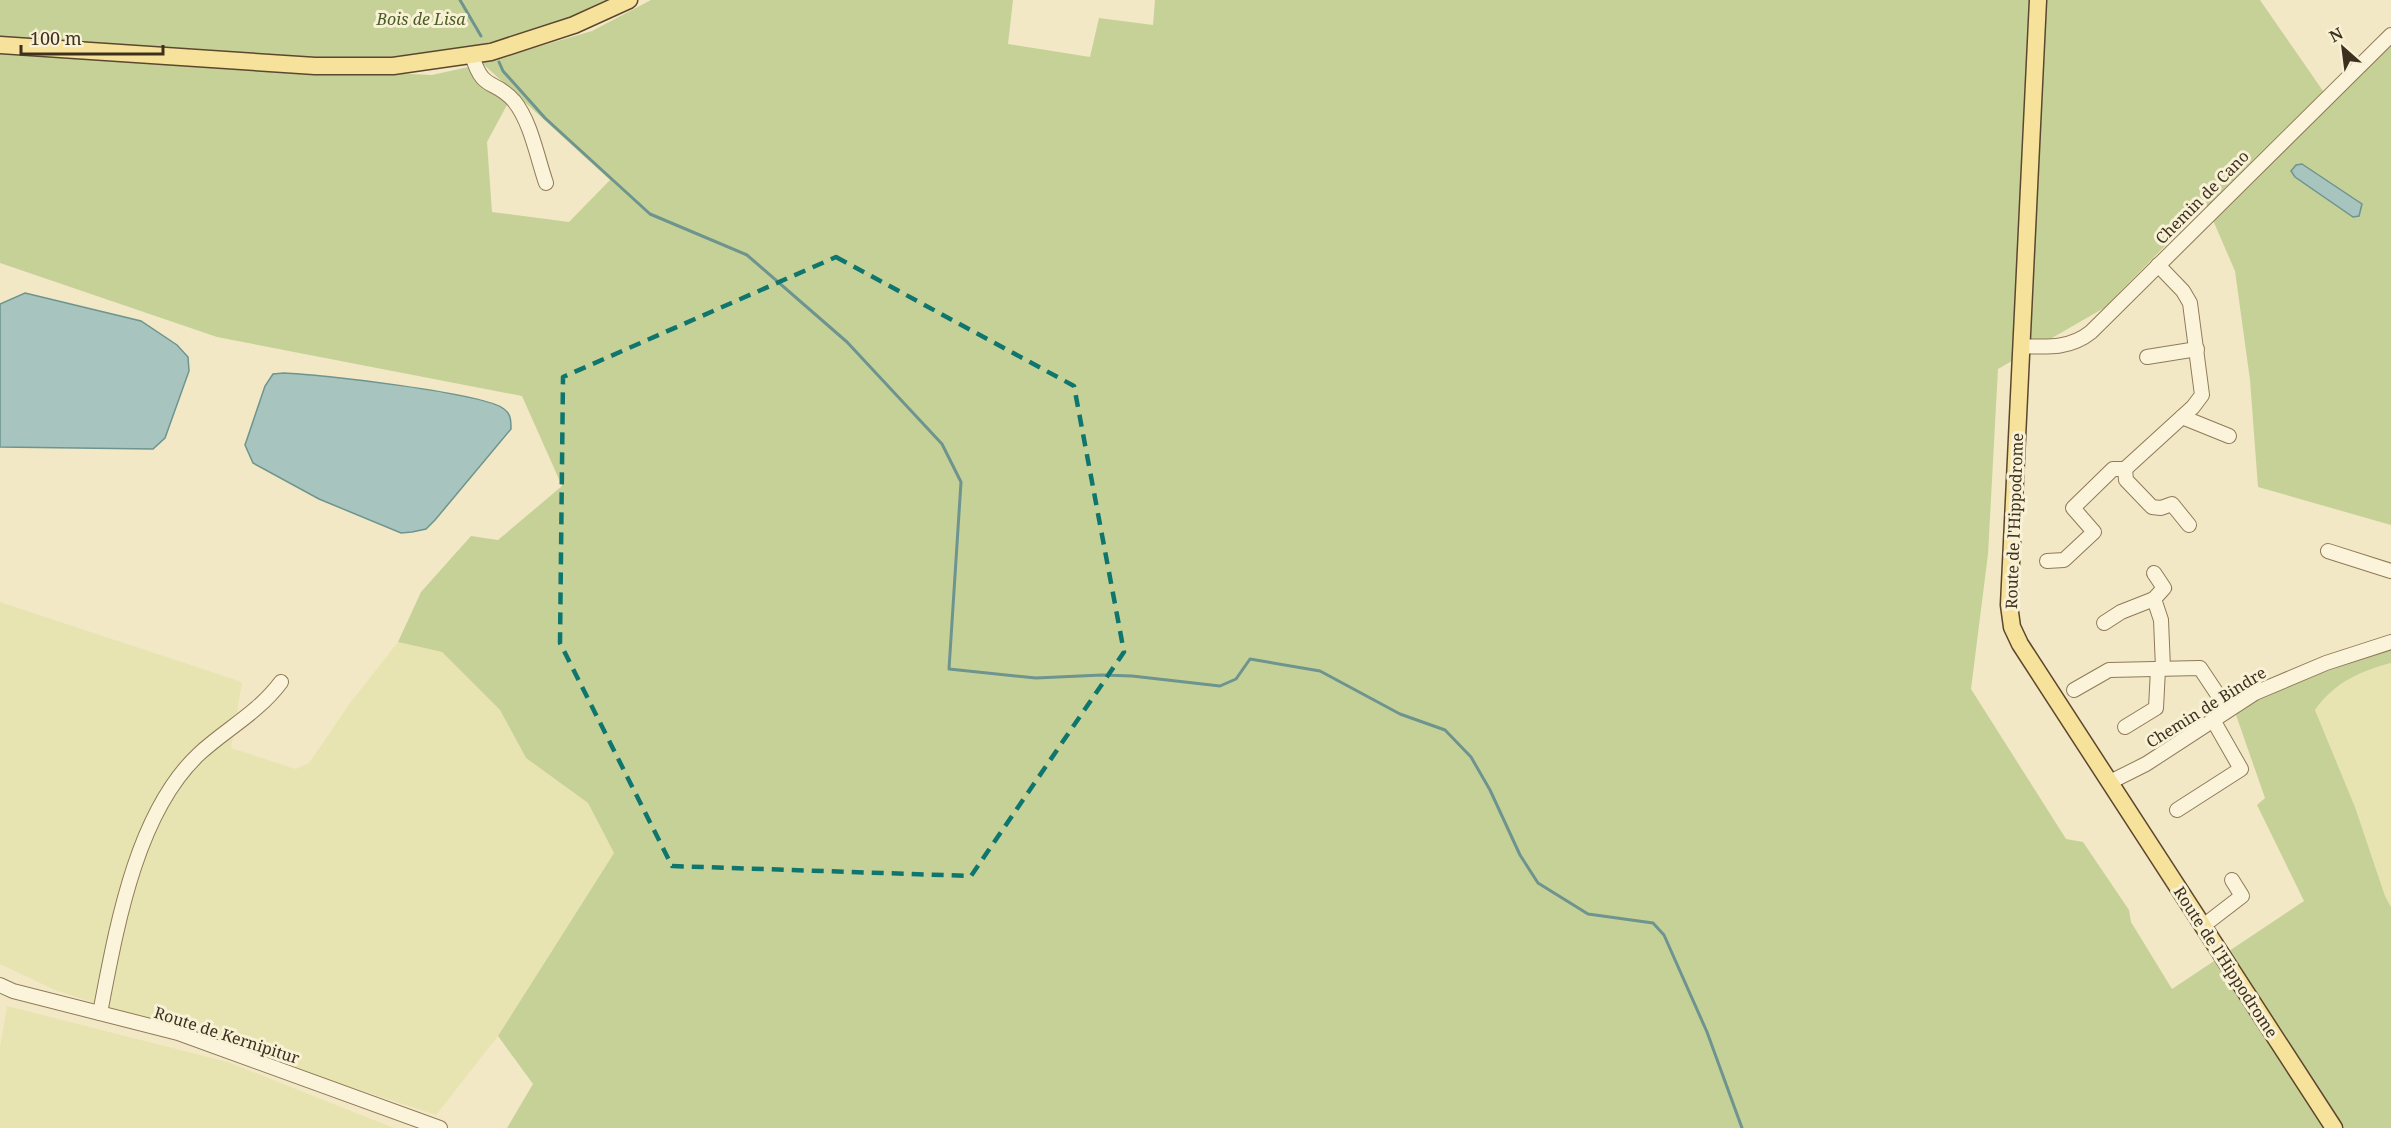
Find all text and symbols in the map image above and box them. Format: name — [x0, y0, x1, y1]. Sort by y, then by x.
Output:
park label: Bois de Lisa — [376, 8, 466, 30]
scale bar — [21, 18, 164, 56]
north arrow — [2313, 18, 2373, 78]
text: N — [2325, 22, 2347, 47]
text: 100 m — [30, 26, 82, 50]
street label: Chemin de Cano — [2150, 145, 2254, 249]
street label: Route de l'Hippodrome — [2000, 433, 2028, 609]
street label: Chemin de Bindre — [2142, 661, 2270, 753]
street label: Route de l'Hippodrome — [2169, 882, 2283, 1042]
street label: Route de Kernipitur — [152, 1001, 303, 1069]

